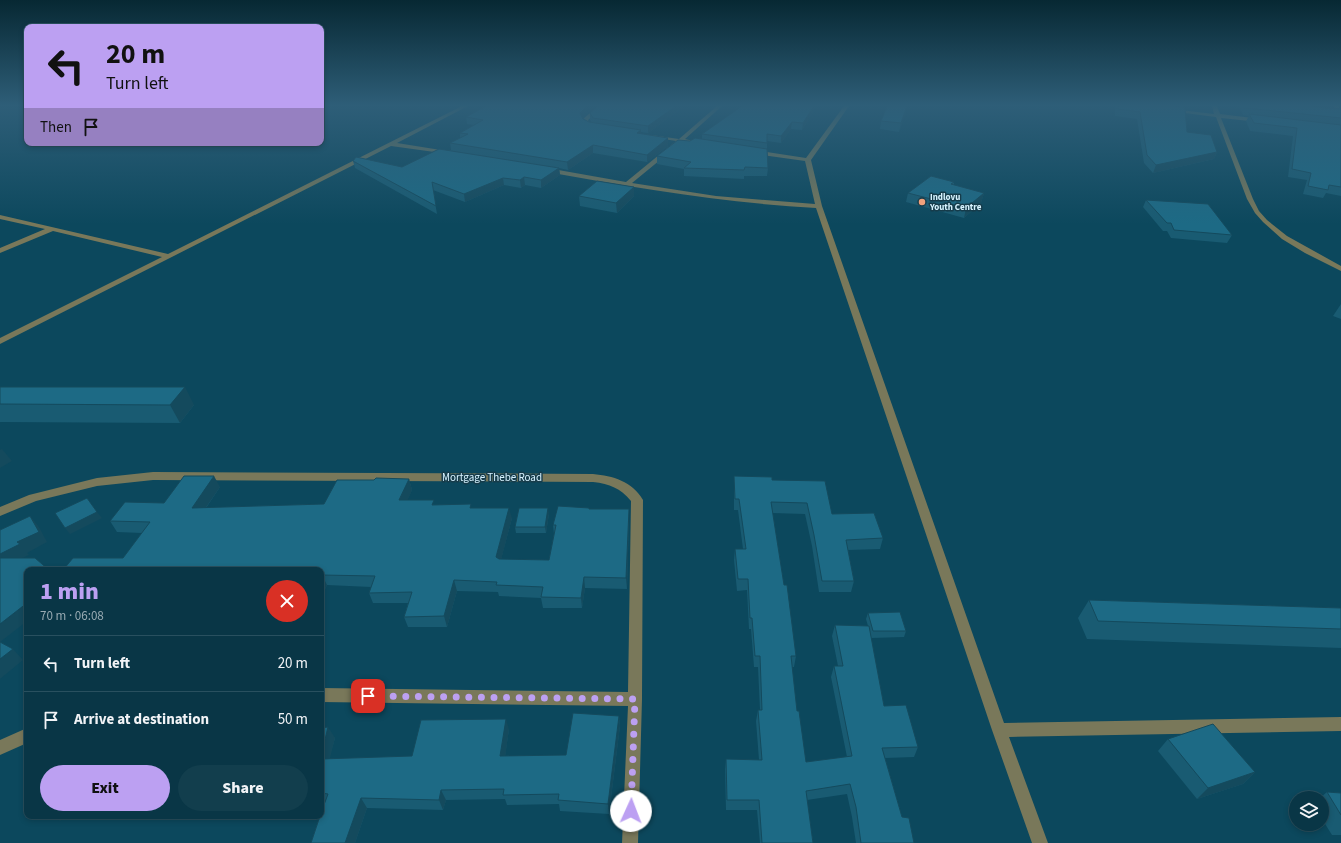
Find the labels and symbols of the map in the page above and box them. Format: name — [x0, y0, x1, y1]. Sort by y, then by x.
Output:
place label: Indlovu Youth Centre — [929, 191, 982, 214]
marker: Indlovu Youth Centre — [917, 197, 927, 207]
street label: Mortgage Thebe Road — [442, 470, 542, 485]
pin — [351, 679, 385, 713]
position arrow — [610, 790, 652, 832]

